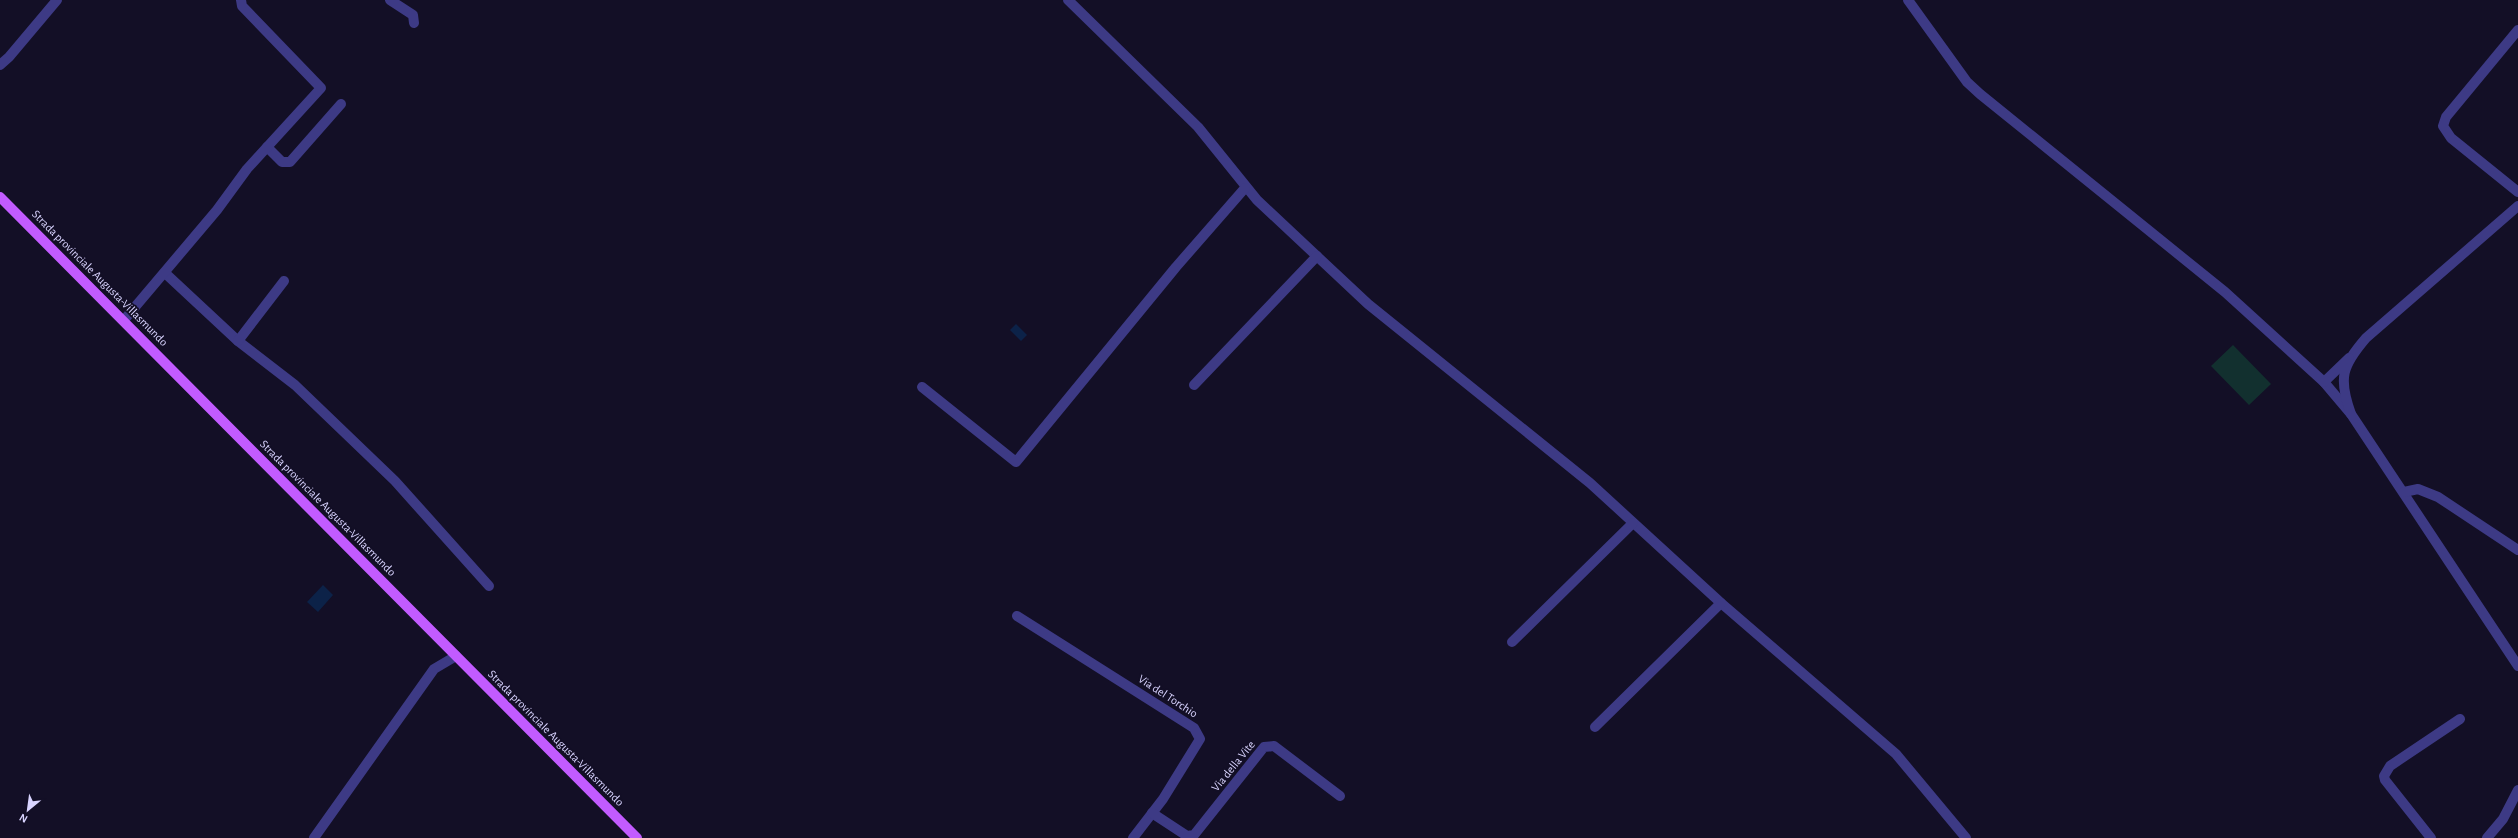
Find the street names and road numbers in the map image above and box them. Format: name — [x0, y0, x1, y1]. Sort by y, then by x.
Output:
street label: Strada provinciale Augusta-Villasmundo — [30, 208, 170, 348]
street label: Strada provinciale Augusta-Villasmundo — [258, 438, 398, 578]
street label: Strada provinciale Augusta-Villasmundo — [486, 668, 626, 808]
street label: Via del Torchio — [1136, 672, 1200, 720]
street label: Via della Vite — [1209, 738, 1257, 794]

